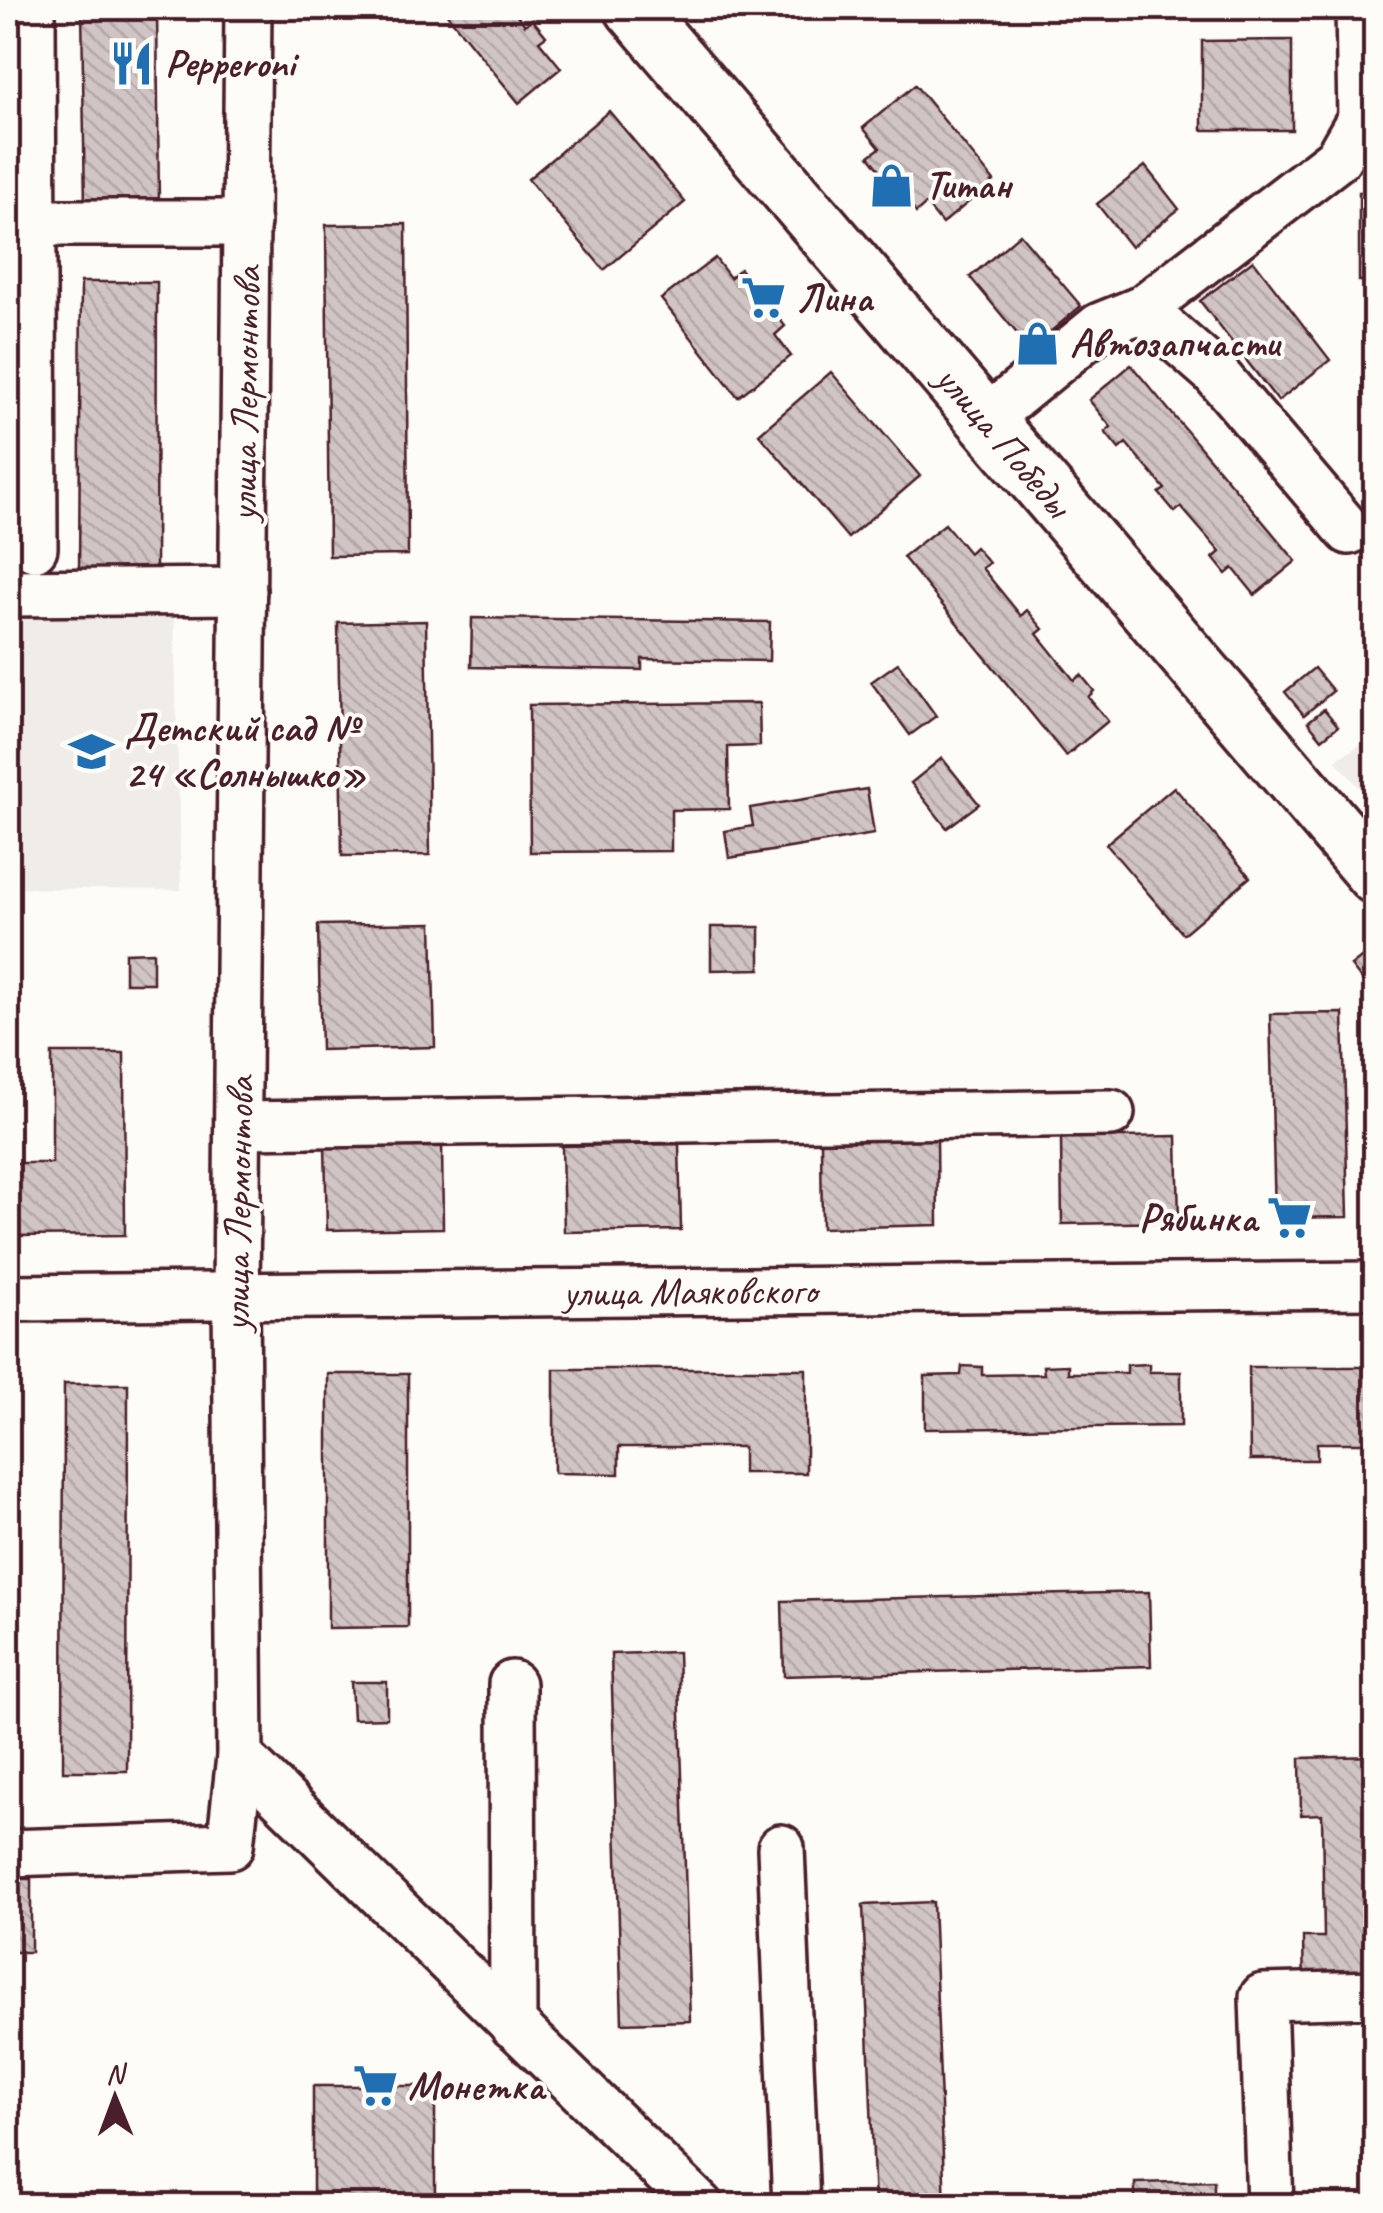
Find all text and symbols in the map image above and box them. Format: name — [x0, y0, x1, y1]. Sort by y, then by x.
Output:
place label: Pepperoni — [165, 38, 300, 88]
restaurant icon: Pepperoni — [108, 39, 156, 87]
place label: Титан — [925, 160, 1013, 210]
shop icon: Титан — [868, 161, 916, 209]
street label: улица Лермонтова — [218, 263, 272, 524]
place label: Лина — [796, 273, 875, 323]
supermarket icon: Лина — [739, 274, 787, 322]
place label: Автозапчасти — [1070, 318, 1283, 368]
shop icon: Автозапчасти — [1013, 319, 1061, 367]
street label: улица Победы — [923, 353, 1085, 530]
place label: Детский сад № 24 «Солнышко» — [125, 703, 367, 799]
school or university icon: Детский сад № 24 «Солнышко» — [68, 727, 116, 775]
street label: улица Лермонтова — [211, 1073, 265, 1334]
place label: Рябинка — [1139, 1193, 1260, 1243]
supermarket icon: Рябинка — [1266, 1194, 1314, 1242]
street label: улица Маяковского — [561, 1265, 821, 1318]
north arrow — [65, 2048, 165, 2148]
text: N — [106, 2056, 128, 2091]
place label: Монетка — [408, 2061, 547, 2111]
supermarket icon: Монетка — [351, 2062, 399, 2110]

